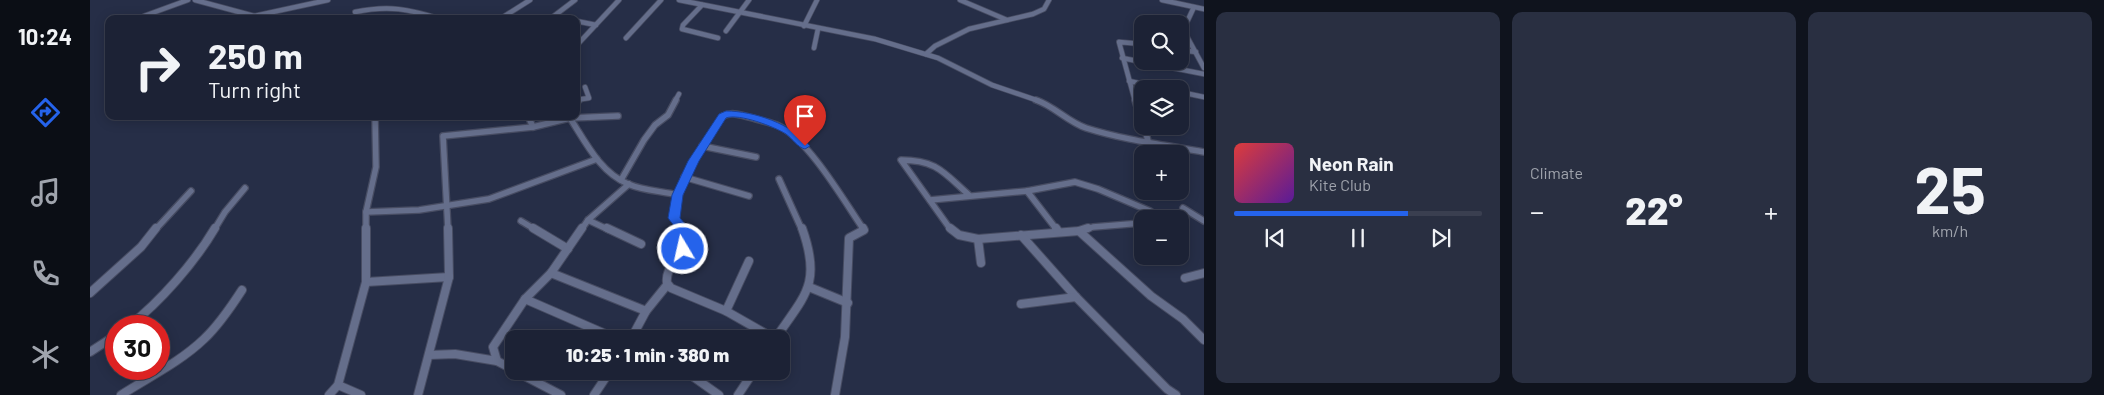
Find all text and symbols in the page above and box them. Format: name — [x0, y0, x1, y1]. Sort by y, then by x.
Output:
map controls — [1134, 15, 1189, 265]
button: search — [1134, 15, 1189, 70]
text: 10:24 — [18, 23, 72, 49]
text: 250 m — [208, 34, 303, 76]
icon: right — [125, 35, 190, 100]
text: Turn right — [208, 76, 301, 102]
button: layers — [1134, 80, 1189, 135]
icon: directions — [28, 95, 63, 130]
pin — [784, 95, 826, 146]
icon: arrive — [791, 102, 819, 130]
button: + — [1134, 145, 1189, 200]
text: 25 — [1914, 149, 1986, 227]
text: Neon Rain — [1309, 152, 1394, 175]
text: Climate — [1530, 163, 1583, 182]
icon: music — [28, 175, 63, 210]
text: Kite Club — [1309, 175, 1371, 194]
text: 22° — [1625, 187, 1683, 233]
text: − — [1530, 194, 1544, 228]
text: + — [1764, 194, 1778, 228]
button: − — [1134, 210, 1189, 265]
text: km/h — [1932, 221, 1968, 240]
position arrow — [656, 222, 708, 274]
icon: previous — [1261, 224, 1289, 252]
icon: pause — [1344, 224, 1372, 252]
icon: next — [1427, 224, 1455, 252]
icon: phone — [28, 256, 63, 291]
speed limit sign: 30 — [105, 315, 170, 380]
icon: climate — [28, 337, 63, 372]
text: 10:25 · 1 min · 380 m — [566, 343, 729, 366]

